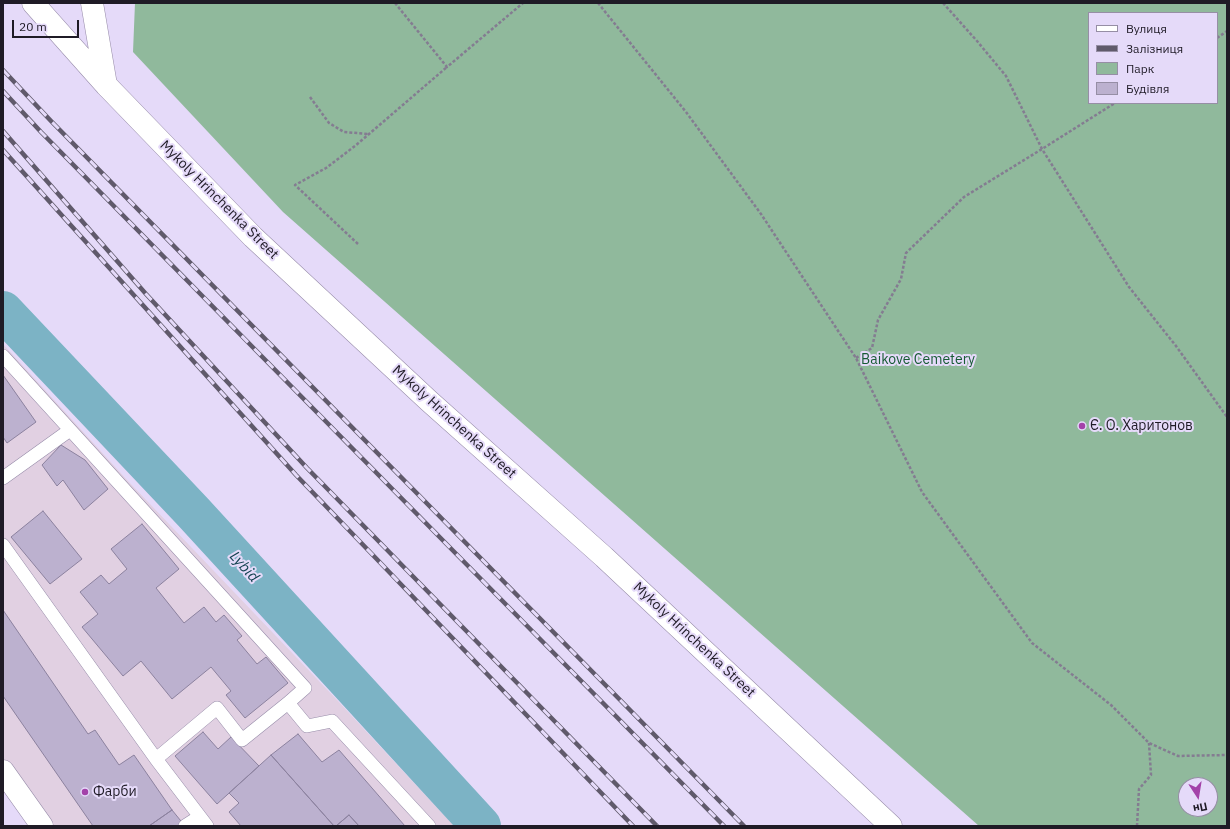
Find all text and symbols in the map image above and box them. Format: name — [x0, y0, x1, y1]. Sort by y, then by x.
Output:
scale bar — [14, 12, 81, 38]
legend — [1088, 12, 1218, 104]
text: 20 m — [19, 19, 47, 34]
text: Вулиця — [1126, 21, 1167, 36]
text: Залізниця — [1126, 41, 1183, 56]
text: Парк — [1126, 61, 1154, 76]
text: Будівля — [1126, 81, 1169, 96]
street label: Mykoly Hrinchenka Street — [156, 137, 282, 263]
park label: Baikove Cemetery — [861, 352, 975, 368]
street label: Mykoly Hrinchenka Street — [389, 362, 519, 482]
place label: Є. О. Харитонов — [1090, 418, 1193, 434]
marker: Є. О. Харитонов — [1077, 421, 1087, 431]
water label: Lybid — [226, 548, 262, 586]
street label: Mykoly Hrinchenka Street — [629, 579, 759, 701]
north arrow — [1178, 777, 1218, 817]
place label: Фарби — [93, 784, 137, 800]
marker: Фарби — [80, 787, 90, 797]
text: Пн — [1192, 799, 1209, 816]

